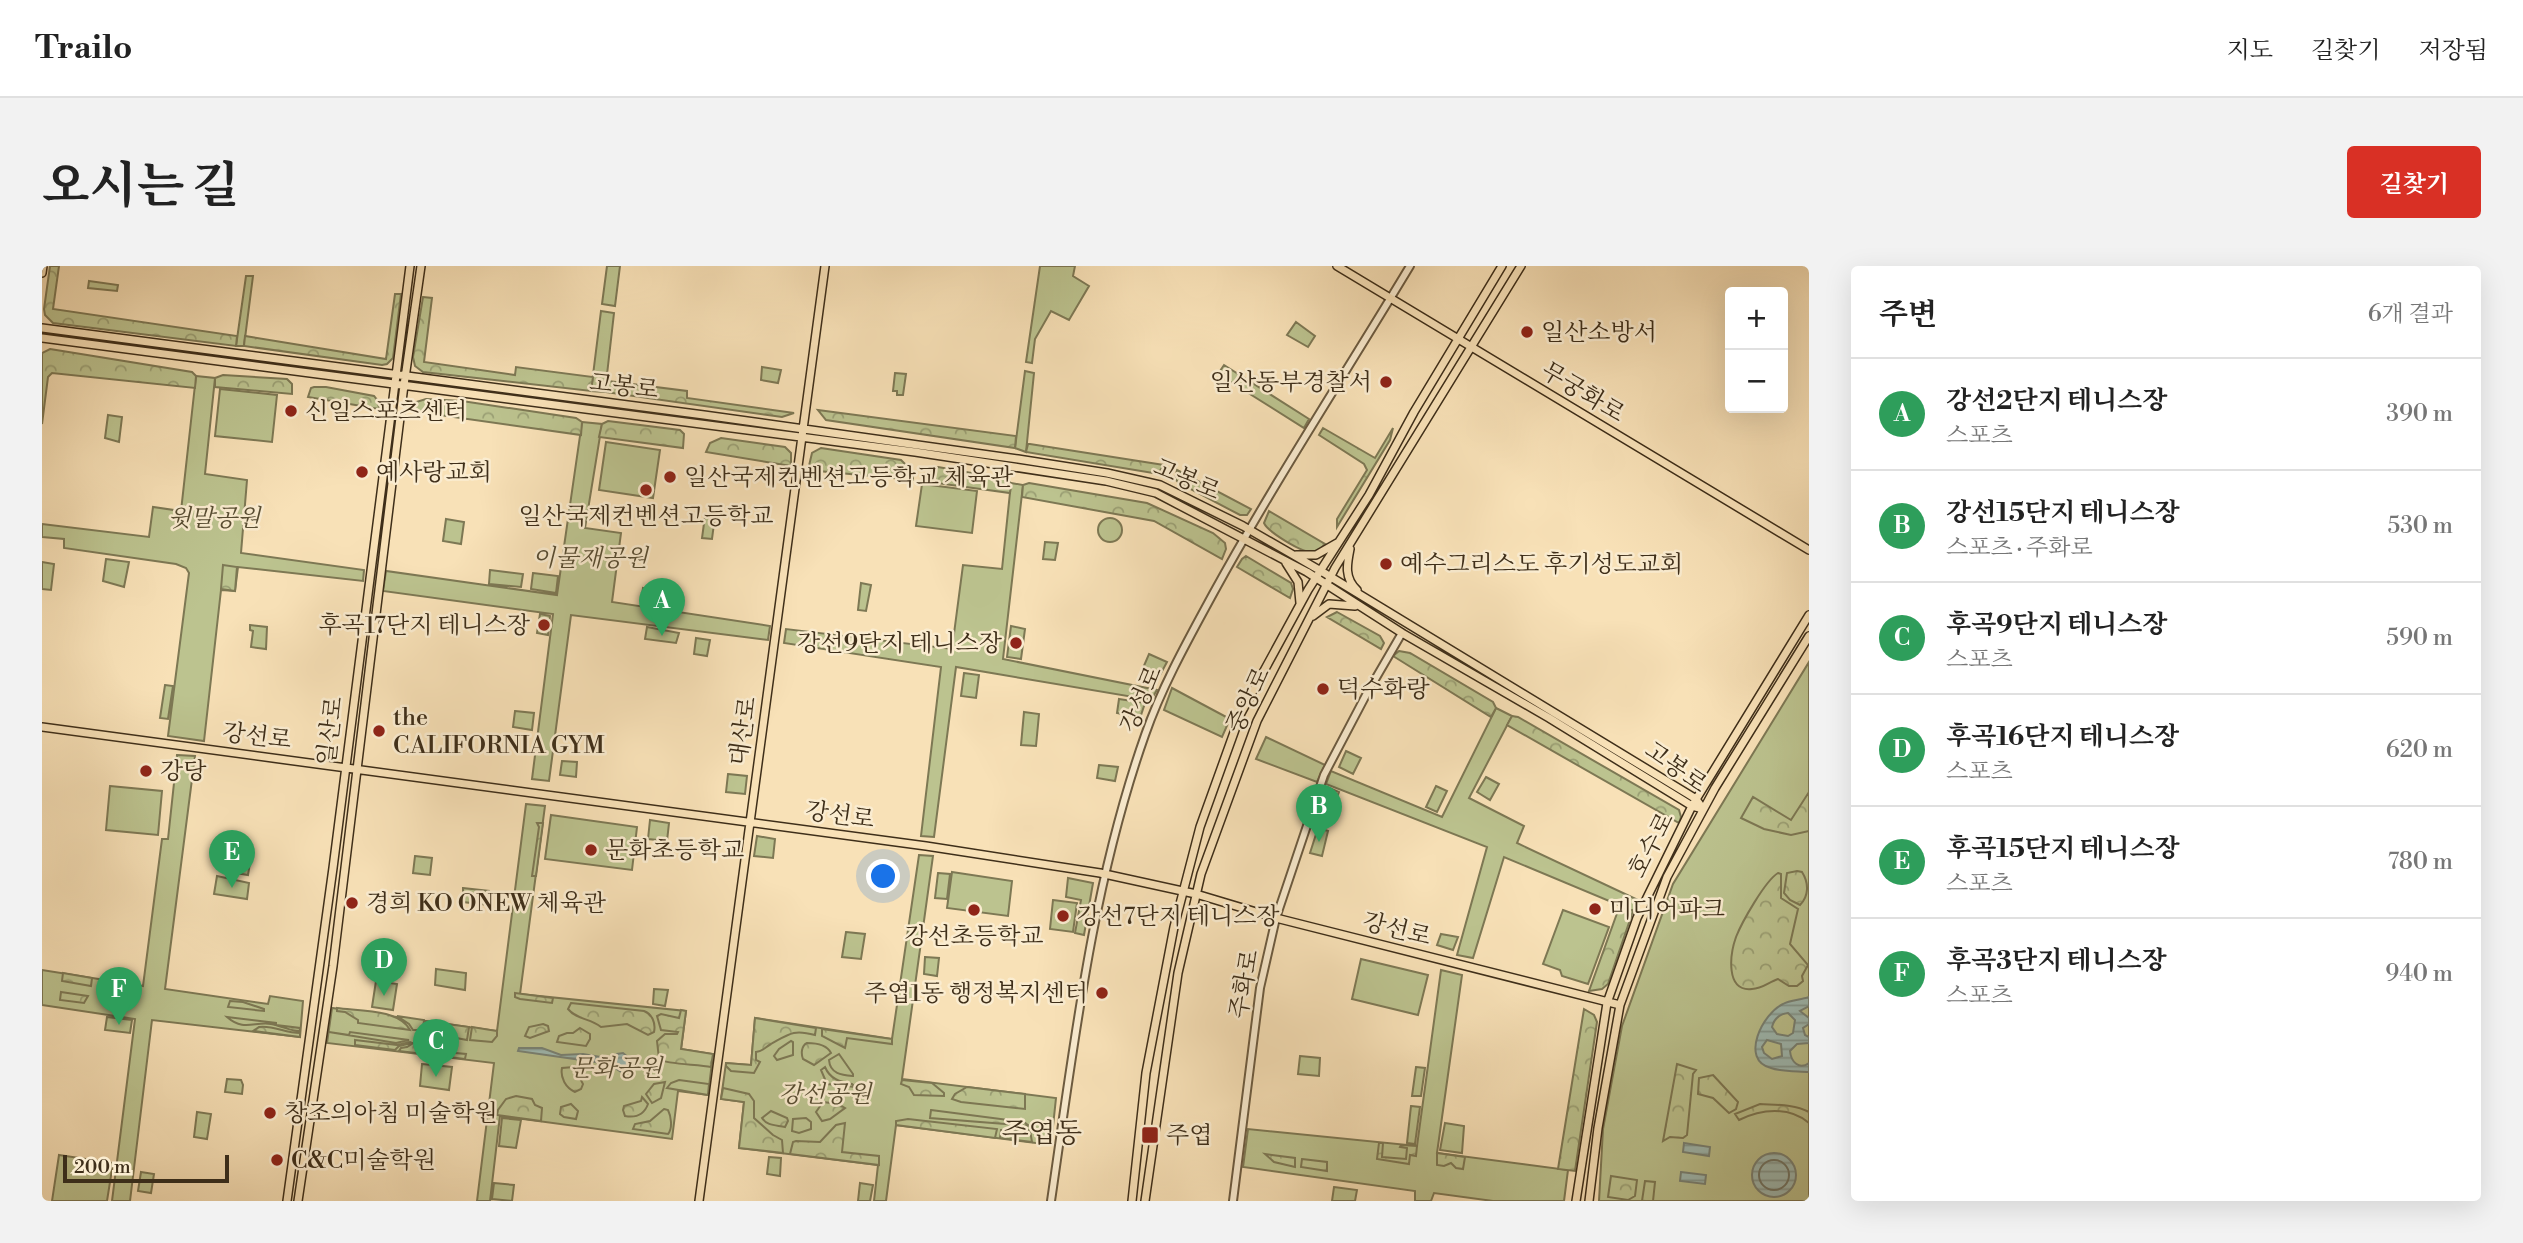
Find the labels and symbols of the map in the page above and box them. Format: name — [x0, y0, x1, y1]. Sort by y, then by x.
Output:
place label: 일산소방서 — [1541, 318, 1657, 348]
marker: 일산소방서 — [1519, 324, 1535, 340]
street label: 무궁화로 — [1535, 356, 1630, 430]
street label: 고봉로 — [588, 368, 660, 406]
place label: 일산동부경찰서 — [1210, 368, 1372, 398]
marker: 일산동부경찰서 — [1378, 374, 1394, 390]
place label: 신일스포츠센터 — [305, 397, 467, 427]
marker: 신일스포츠센터 — [283, 403, 299, 419]
street label: 고봉로 — [1149, 453, 1224, 507]
place label: 예사랑교회 — [376, 458, 492, 488]
place label: 일산국제컨벤션고등학교 체육관 — [684, 463, 1014, 493]
marker: 예사랑교회 — [354, 464, 370, 480]
marker: 일산국제컨벤션고등학교 체육관 — [662, 469, 678, 485]
marker: 일산국제컨벤션고등학교 — [638, 482, 654, 498]
place label: 일산국제컨벤션고등학교 — [518, 502, 774, 532]
park label: 윗말공원 — [168, 504, 262, 534]
park label: 이물재공원 — [532, 544, 650, 574]
place label: 예수그리스도 후기성도교회 — [1400, 550, 1683, 580]
marker: 예수그리스도 후기성도교회 — [1378, 556, 1394, 572]
pin: A — [639, 578, 685, 636]
place label: 후곡17단지 테니스장 — [318, 611, 531, 641]
marker: 후곡17단지 테니스장 — [536, 617, 552, 633]
place label: 강선9단지 테니스장 — [797, 629, 1003, 659]
marker: 강선9단지 테니스장 — [1008, 635, 1024, 651]
street label: 강성로 — [1115, 662, 1169, 737]
street label: 중앙로 — [1221, 663, 1277, 738]
place label: 덕수화랑 — [1337, 675, 1431, 705]
marker: 덕수화랑 — [1315, 681, 1331, 697]
street label: 일산로 — [312, 695, 350, 767]
street label: 대산로 — [724, 695, 764, 768]
place label: the CALIFORNIA GYM — [393, 703, 605, 761]
street label: 강선로 — [221, 718, 293, 756]
marker: the CALIFORNIA GYM — [371, 723, 387, 739]
street label: 고봉로 — [1638, 736, 1713, 800]
place label: 강당 — [160, 757, 207, 787]
marker: 강당 — [138, 763, 154, 779]
pin: B — [1296, 784, 1342, 842]
street label: 강선로 — [803, 796, 876, 836]
street label: 호수로 — [1623, 808, 1681, 883]
pin: E — [209, 830, 255, 888]
place label: 문화초등학교 — [605, 836, 744, 866]
marker: 문화초등학교 — [583, 842, 599, 858]
your location — [866, 859, 900, 893]
place label: 경희 KO ONEW 체육관 — [366, 889, 606, 919]
marker: 경희 KO ONEW 체육관 — [344, 895, 360, 911]
place label: 미디어파크 — [1609, 895, 1725, 925]
marker: 미디어파크 — [1587, 901, 1603, 917]
marker: 강선초등학교 — [966, 902, 982, 918]
place label: 강선7단지 테니스장 — [1077, 902, 1280, 932]
street label: 강선로 — [1359, 907, 1434, 953]
marker: 강선7단지 테니스장 — [1055, 908, 1071, 924]
place label: 강선초등학교 — [904, 922, 1044, 952]
pin: D — [361, 938, 407, 996]
street label: 주화로 — [1224, 947, 1266, 1021]
pin: F — [96, 967, 142, 1025]
place label: 주엽1동 행정복지센터 — [864, 979, 1088, 1009]
marker: 주엽1동 행정복지센터 — [1094, 985, 1110, 1001]
pin: C — [413, 1019, 459, 1077]
park label: 문화공원 — [570, 1054, 664, 1084]
park label: 강선공원 — [779, 1080, 873, 1110]
place label: 창조의아침 미술학원 — [284, 1099, 498, 1129]
marker: 창조의아침 미술학원 — [262, 1105, 278, 1121]
district label: 주엽동 — [1001, 1116, 1083, 1151]
place label: 주엽 — [1166, 1121, 1212, 1151]
marker: 주엽 — [1140, 1125, 1160, 1145]
place label: C&C미술학원 — [291, 1146, 436, 1176]
scale bar — [63, 1152, 229, 1184]
marker: C&C미술학원 — [269, 1152, 285, 1168]

